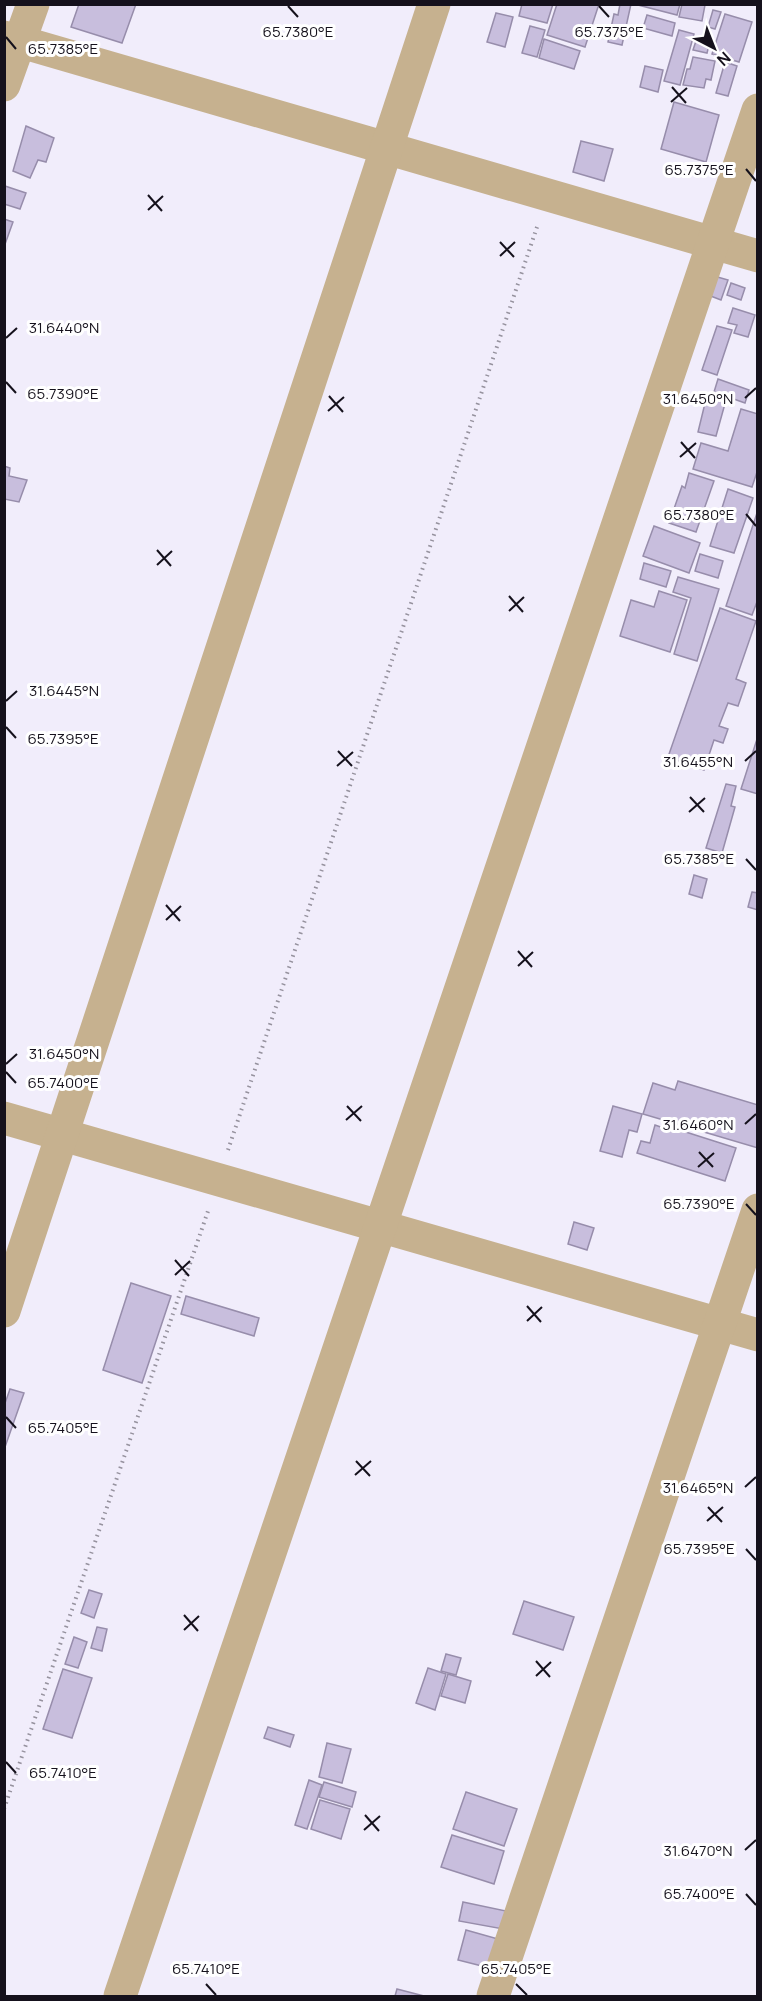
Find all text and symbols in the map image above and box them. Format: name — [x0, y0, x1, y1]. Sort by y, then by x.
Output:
north arrow — [684, 18, 744, 78]
text: 65.7380°E — [263, 21, 333, 42]
text: 65.7375°E — [574, 21, 644, 42]
text: 65.7385°E — [28, 38, 98, 59]
text: N — [712, 47, 736, 71]
text: 65.7375°E — [664, 159, 734, 180]
text: 31.6440°N — [29, 317, 99, 338]
text: 65.7390°E — [27, 383, 99, 404]
text: 31.6450°N — [663, 388, 733, 409]
text: 65.7380°E — [664, 504, 734, 525]
text: 31.6445°N — [29, 680, 99, 701]
text: 65.7395°E — [28, 728, 98, 749]
text: 31.6455°N — [663, 751, 733, 772]
text: 65.7385°E — [664, 848, 734, 869]
text: 31.6450°N — [29, 1043, 99, 1064]
text: 65.7400°E — [27, 1072, 99, 1093]
text: 31.6460°N — [663, 1114, 733, 1135]
text: 65.7390°E — [663, 1193, 735, 1214]
text: 65.7405°E — [28, 1417, 98, 1438]
text: 31.6465°N — [663, 1477, 733, 1498]
text: 65.7395°E — [664, 1538, 734, 1559]
text: 65.7410°E — [29, 1762, 97, 1783]
text: 31.6470°N — [663, 1840, 733, 1861]
text: 65.7400°E — [663, 1883, 735, 1904]
text: 65.7410°E — [172, 1958, 240, 1979]
text: 65.7405°E — [481, 1958, 551, 1979]

